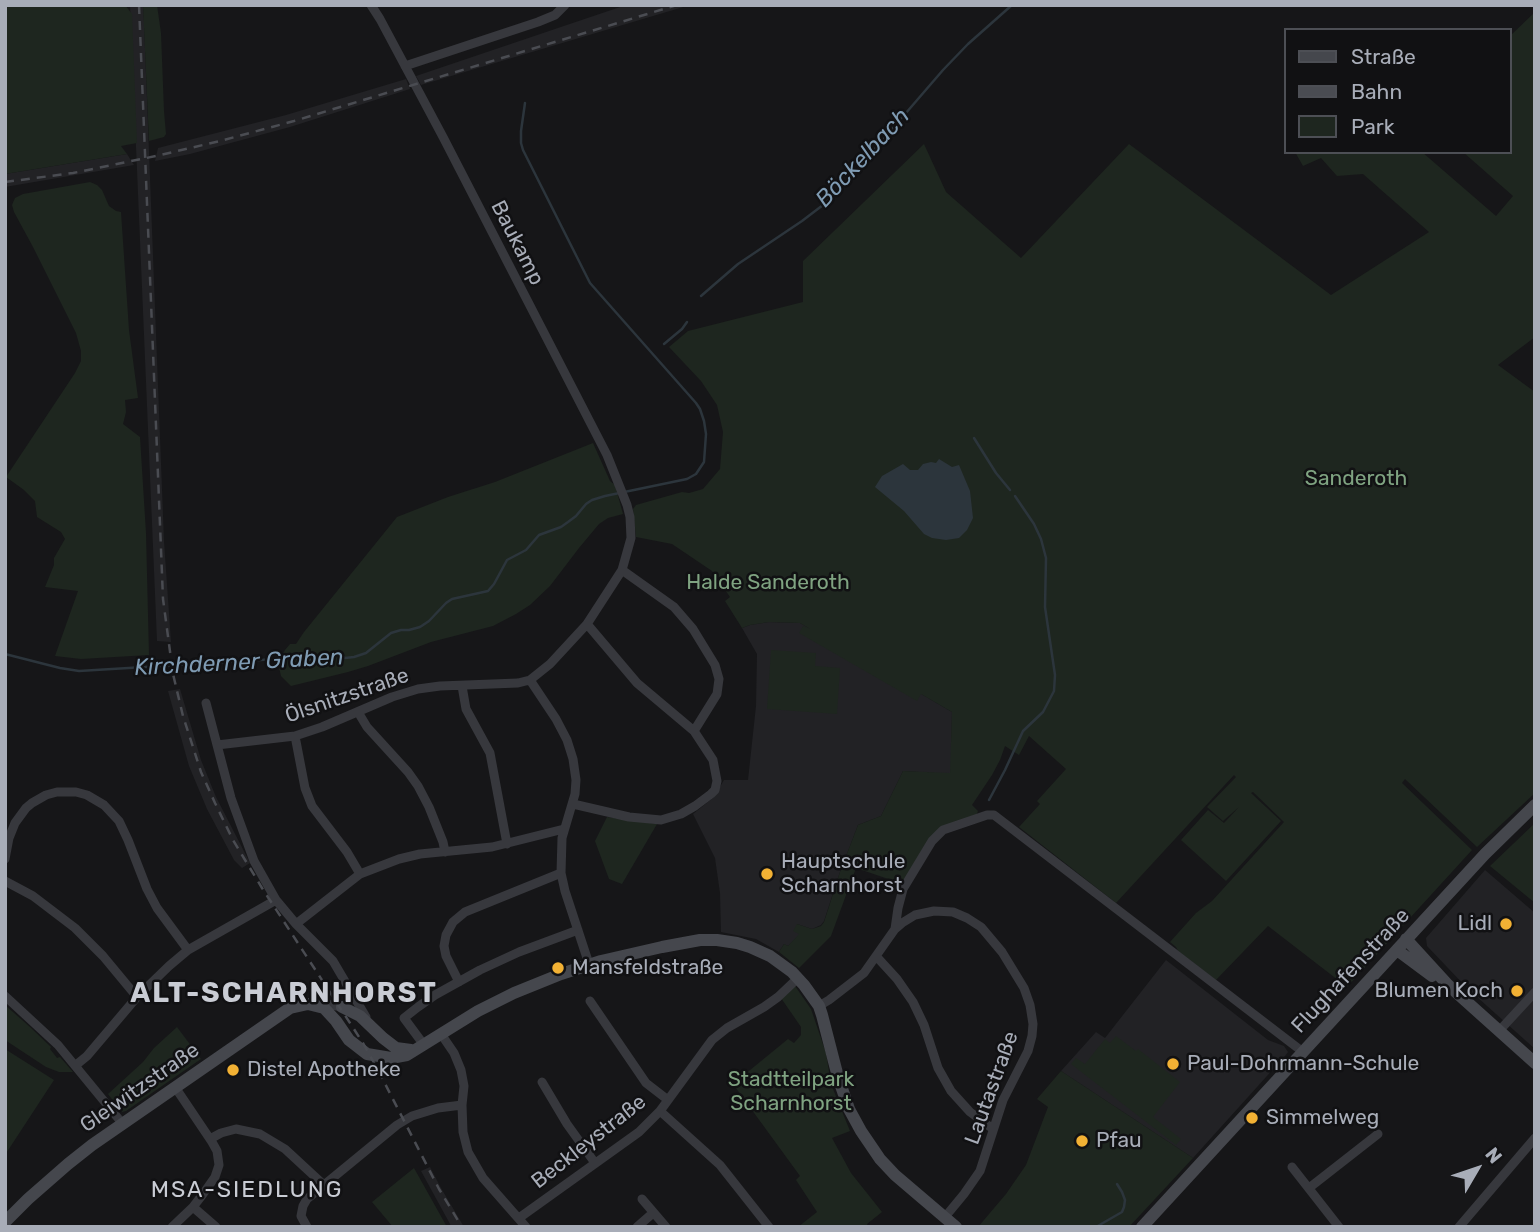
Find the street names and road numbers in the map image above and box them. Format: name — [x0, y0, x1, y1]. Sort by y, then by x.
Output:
street label: Baukamp — [485, 196, 549, 290]
street label: Ölsnitzstraße — [282, 663, 412, 729]
street label: Flughafenstraße — [1287, 903, 1415, 1039]
street label: Lautastraße — [960, 1028, 1024, 1148]
street label: Gleiwitzstraße — [76, 1038, 204, 1138]
street label: Beckleystraße — [527, 1089, 651, 1195]

